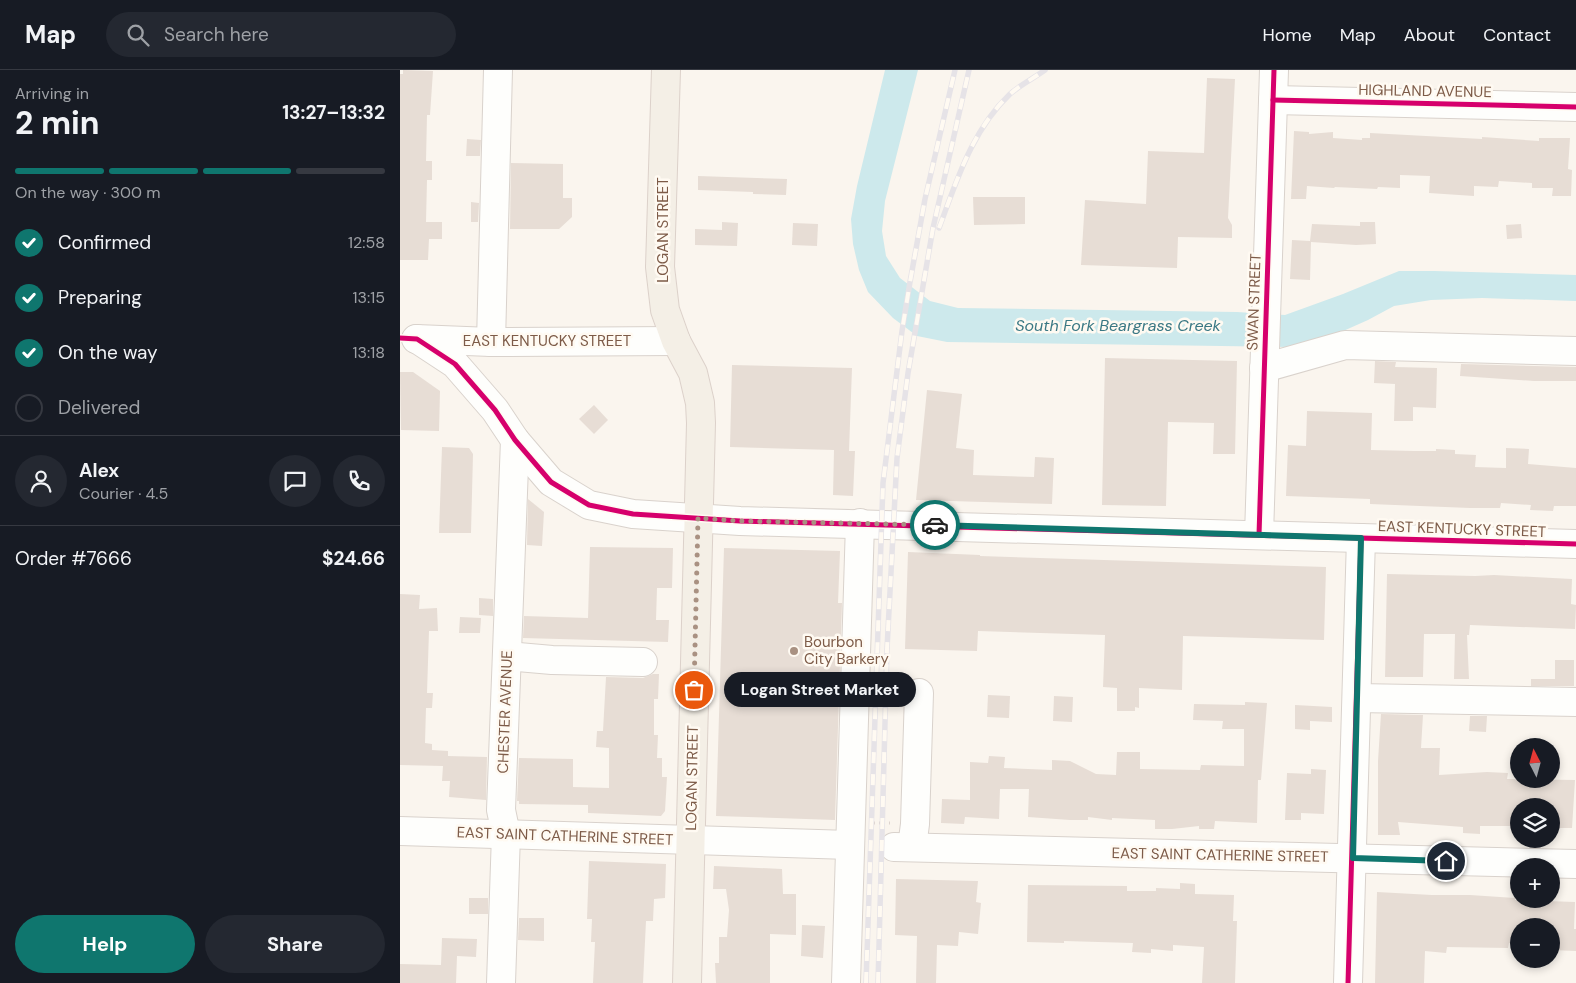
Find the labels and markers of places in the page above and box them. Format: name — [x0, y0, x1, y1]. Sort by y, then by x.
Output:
place label: Bourbon City Barkery — [804, 632, 889, 669]
marker: Bourbon City Barkery — [788, 645, 800, 657]
pin — [673, 669, 715, 711]
callout: Logan Street Market — [724, 672, 916, 708]
pin — [1425, 840, 1467, 882]

